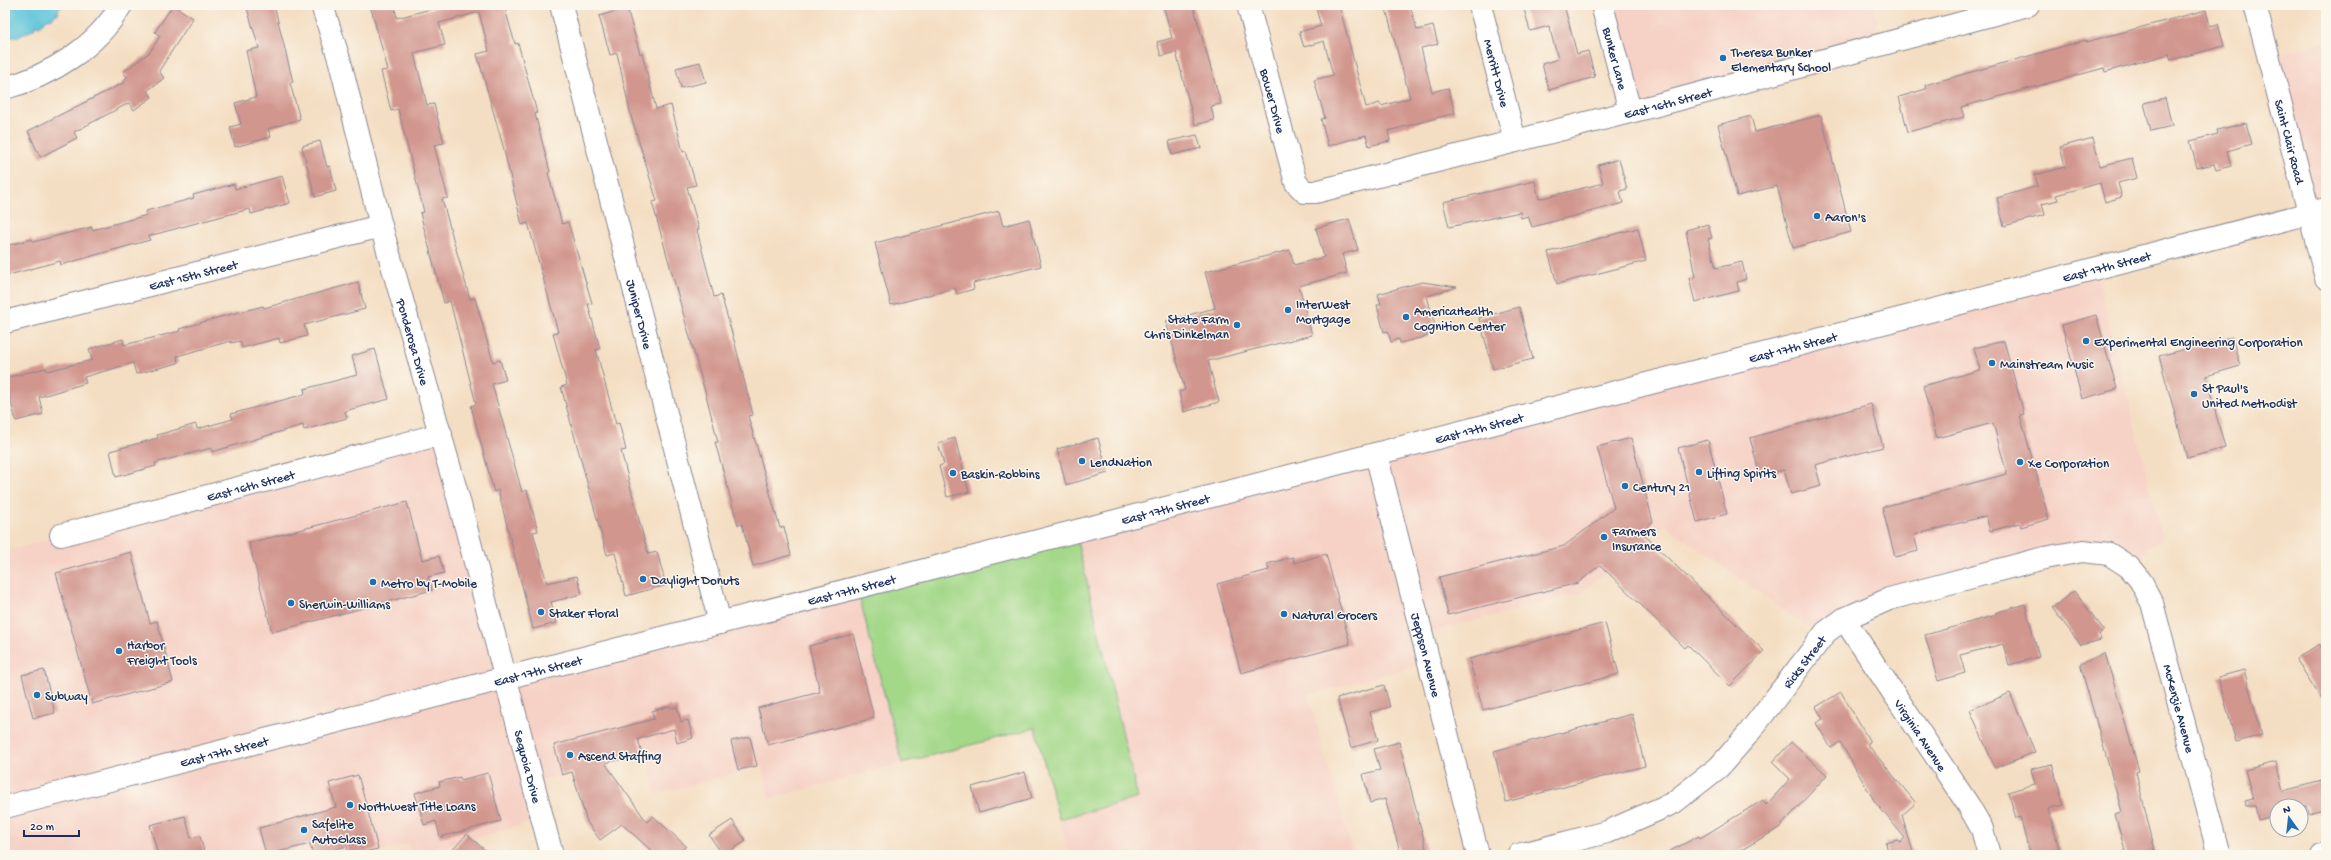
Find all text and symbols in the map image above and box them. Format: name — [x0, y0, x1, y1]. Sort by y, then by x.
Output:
street label: Bunker Lane — [1598, 25, 1629, 92]
street label: Merritt Drive — [1479, 38, 1511, 109]
place label: Theresa Bunker Elementary School — [1730, 46, 1831, 76]
marker: Theresa Bunker Elementary School — [1718, 53, 1728, 63]
street label: Bower Drive — [1255, 66, 1287, 135]
street label: East 16th Street — [1623, 85, 1716, 123]
street label: Saint Clair Road — [2270, 98, 2307, 187]
marker: Aaron's — [1812, 211, 1822, 221]
place label: Aaron's — [1825, 211, 1867, 226]
street label: East 17th Street — [2061, 249, 2154, 287]
street label: East 15th Street — [148, 258, 241, 295]
street label: Juniper Drive — [622, 278, 654, 351]
street label: Ponderosa Drive — [392, 296, 431, 388]
place label: InterWest Mortgage — [1296, 298, 1351, 328]
marker: InterWest Mortgage — [1283, 305, 1293, 315]
place label: AmericaHealth Cognition Center — [1414, 305, 1506, 335]
marker: AmericaHealth Cognition Center — [1401, 312, 1411, 322]
place label: State Farm Chris Dinkelman — [1144, 313, 1230, 343]
marker: State Farm Chris Dinkelman — [1232, 320, 1242, 330]
street label: East 17th Street — [1747, 330, 1841, 367]
marker: Experimental Engineering Corporation — [2081, 336, 2091, 346]
place label: Experimental Engineering Corporation — [2094, 336, 2303, 351]
marker: Mainstream Music — [1987, 358, 1997, 368]
place label: Mainstream Music — [2000, 358, 2094, 373]
place label: St Paul's United Methodist — [2202, 382, 2298, 412]
marker: St Paul's United Methodist — [2189, 389, 2199, 399]
street label: East 17th Street — [1434, 411, 1527, 448]
marker: LendNation — [1077, 456, 1087, 466]
place label: LendNation — [1090, 456, 1153, 471]
marker: Xe Corporation — [2015, 457, 2025, 467]
place label: Xe Corporation — [2027, 457, 2110, 472]
marker: Lifting Spirits — [1694, 467, 1704, 477]
place label: Lifting Spirits — [1707, 467, 1777, 482]
street label: East 16th Street — [205, 468, 298, 506]
marker: Baskin-Robbins — [948, 468, 958, 478]
place label: Baskin-Robbins — [960, 468, 1041, 483]
marker: Century 21 — [1620, 481, 1630, 491]
place label: Century 21 — [1633, 481, 1690, 496]
street label: East 17th Street — [1120, 492, 1213, 529]
place label: Farmers Insurance — [1611, 525, 1662, 555]
marker: Farmers Insurance — [1599, 532, 1609, 542]
street label: East 17th Street — [806, 572, 899, 610]
marker: Daylight Donuts — [638, 574, 648, 584]
place label: Daylight Donuts — [650, 574, 740, 589]
marker: Metro by T-Mobile — [368, 577, 378, 587]
place label: Metro by T-Mobile — [381, 577, 477, 592]
marker: Sherwin-Williams — [286, 598, 296, 608]
place label: Sherwin-Williams — [299, 598, 391, 613]
marker: Staker Floral — [536, 607, 546, 617]
place label: Staker Floral — [549, 607, 619, 622]
marker: Natural Grocers — [1279, 609, 1289, 619]
place label: Natural Grocers — [1292, 609, 1378, 624]
street label: Jeppson Avenue — [1407, 612, 1443, 699]
street label: Ricks Street — [1781, 632, 1832, 692]
place label: Harbor Freight Tools — [126, 639, 198, 669]
marker: Harbor Freight Tools — [114, 646, 124, 656]
street label: East 17th Street — [492, 653, 586, 691]
street label: McKenzie Avenue — [2159, 663, 2197, 755]
marker: Subway — [32, 690, 42, 700]
place label: Subway — [45, 690, 88, 705]
street label: Virginia Avenue — [1889, 696, 1949, 775]
street label: Sequoia Drive — [510, 729, 543, 805]
street label: East 17th Street — [179, 734, 272, 772]
marker: Ascend Staffing — [565, 750, 575, 760]
place label: Ascend Staffing — [578, 750, 661, 765]
north arrow — [2269, 798, 2309, 838]
marker: Northwest Title Loans — [345, 800, 355, 810]
place label: Northwest Title Loans — [358, 800, 477, 815]
text: N — [2282, 804, 2292, 817]
scale bar — [24, 812, 79, 838]
place label: Safelite AutoGlass — [312, 818, 367, 848]
text: 20 m — [30, 821, 55, 835]
marker: Safelite AutoGlass — [299, 825, 309, 835]

